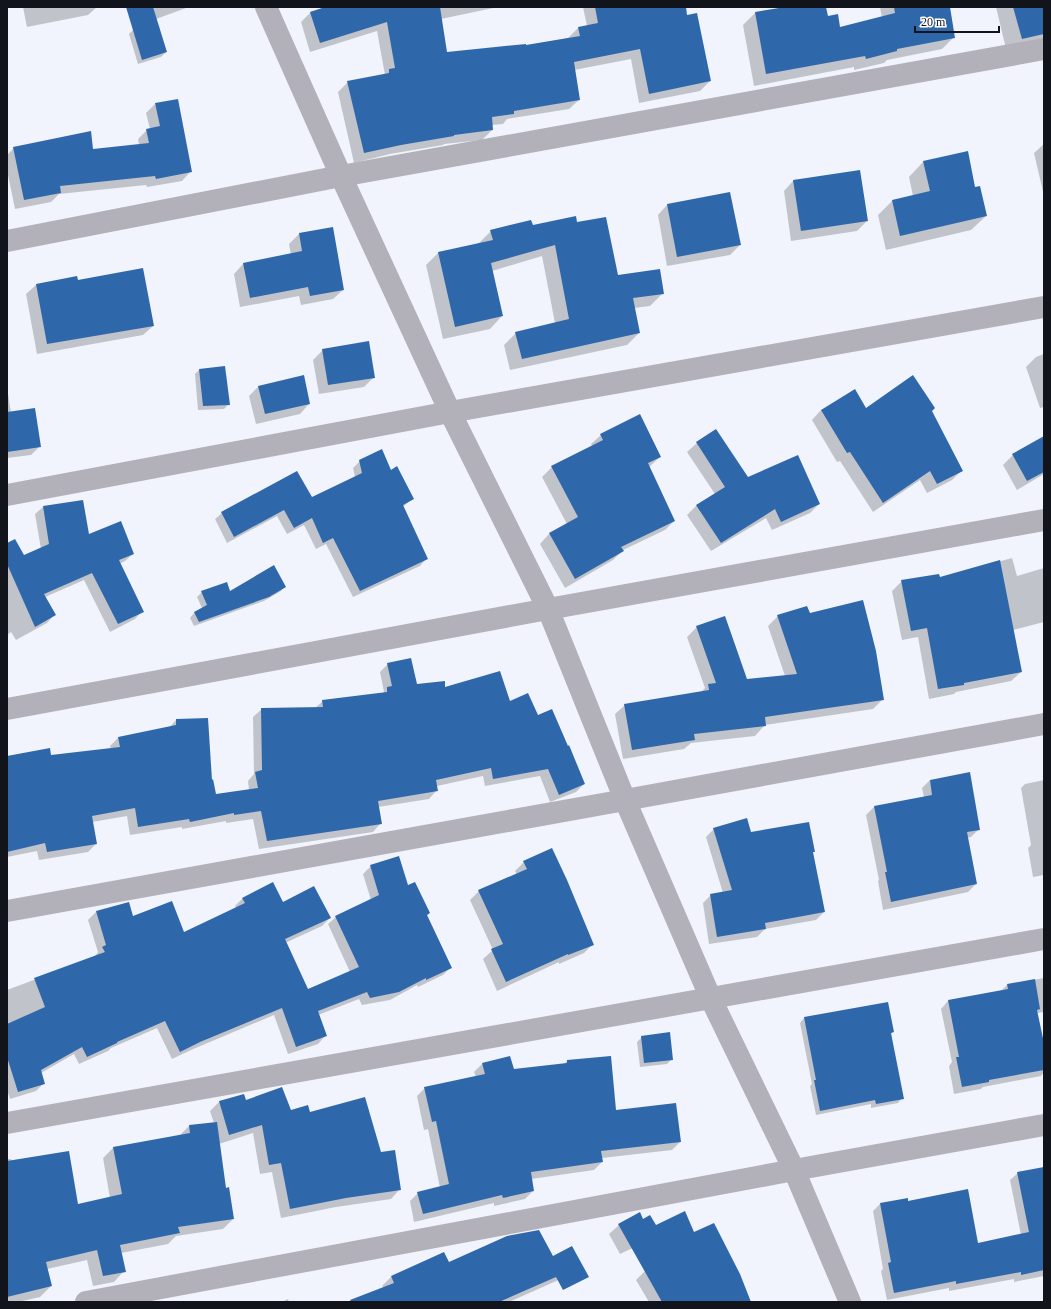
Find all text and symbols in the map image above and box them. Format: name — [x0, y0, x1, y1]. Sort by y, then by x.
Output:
scale bar — [915, 8, 999, 34]
text: 20 m — [921, 15, 946, 29]

